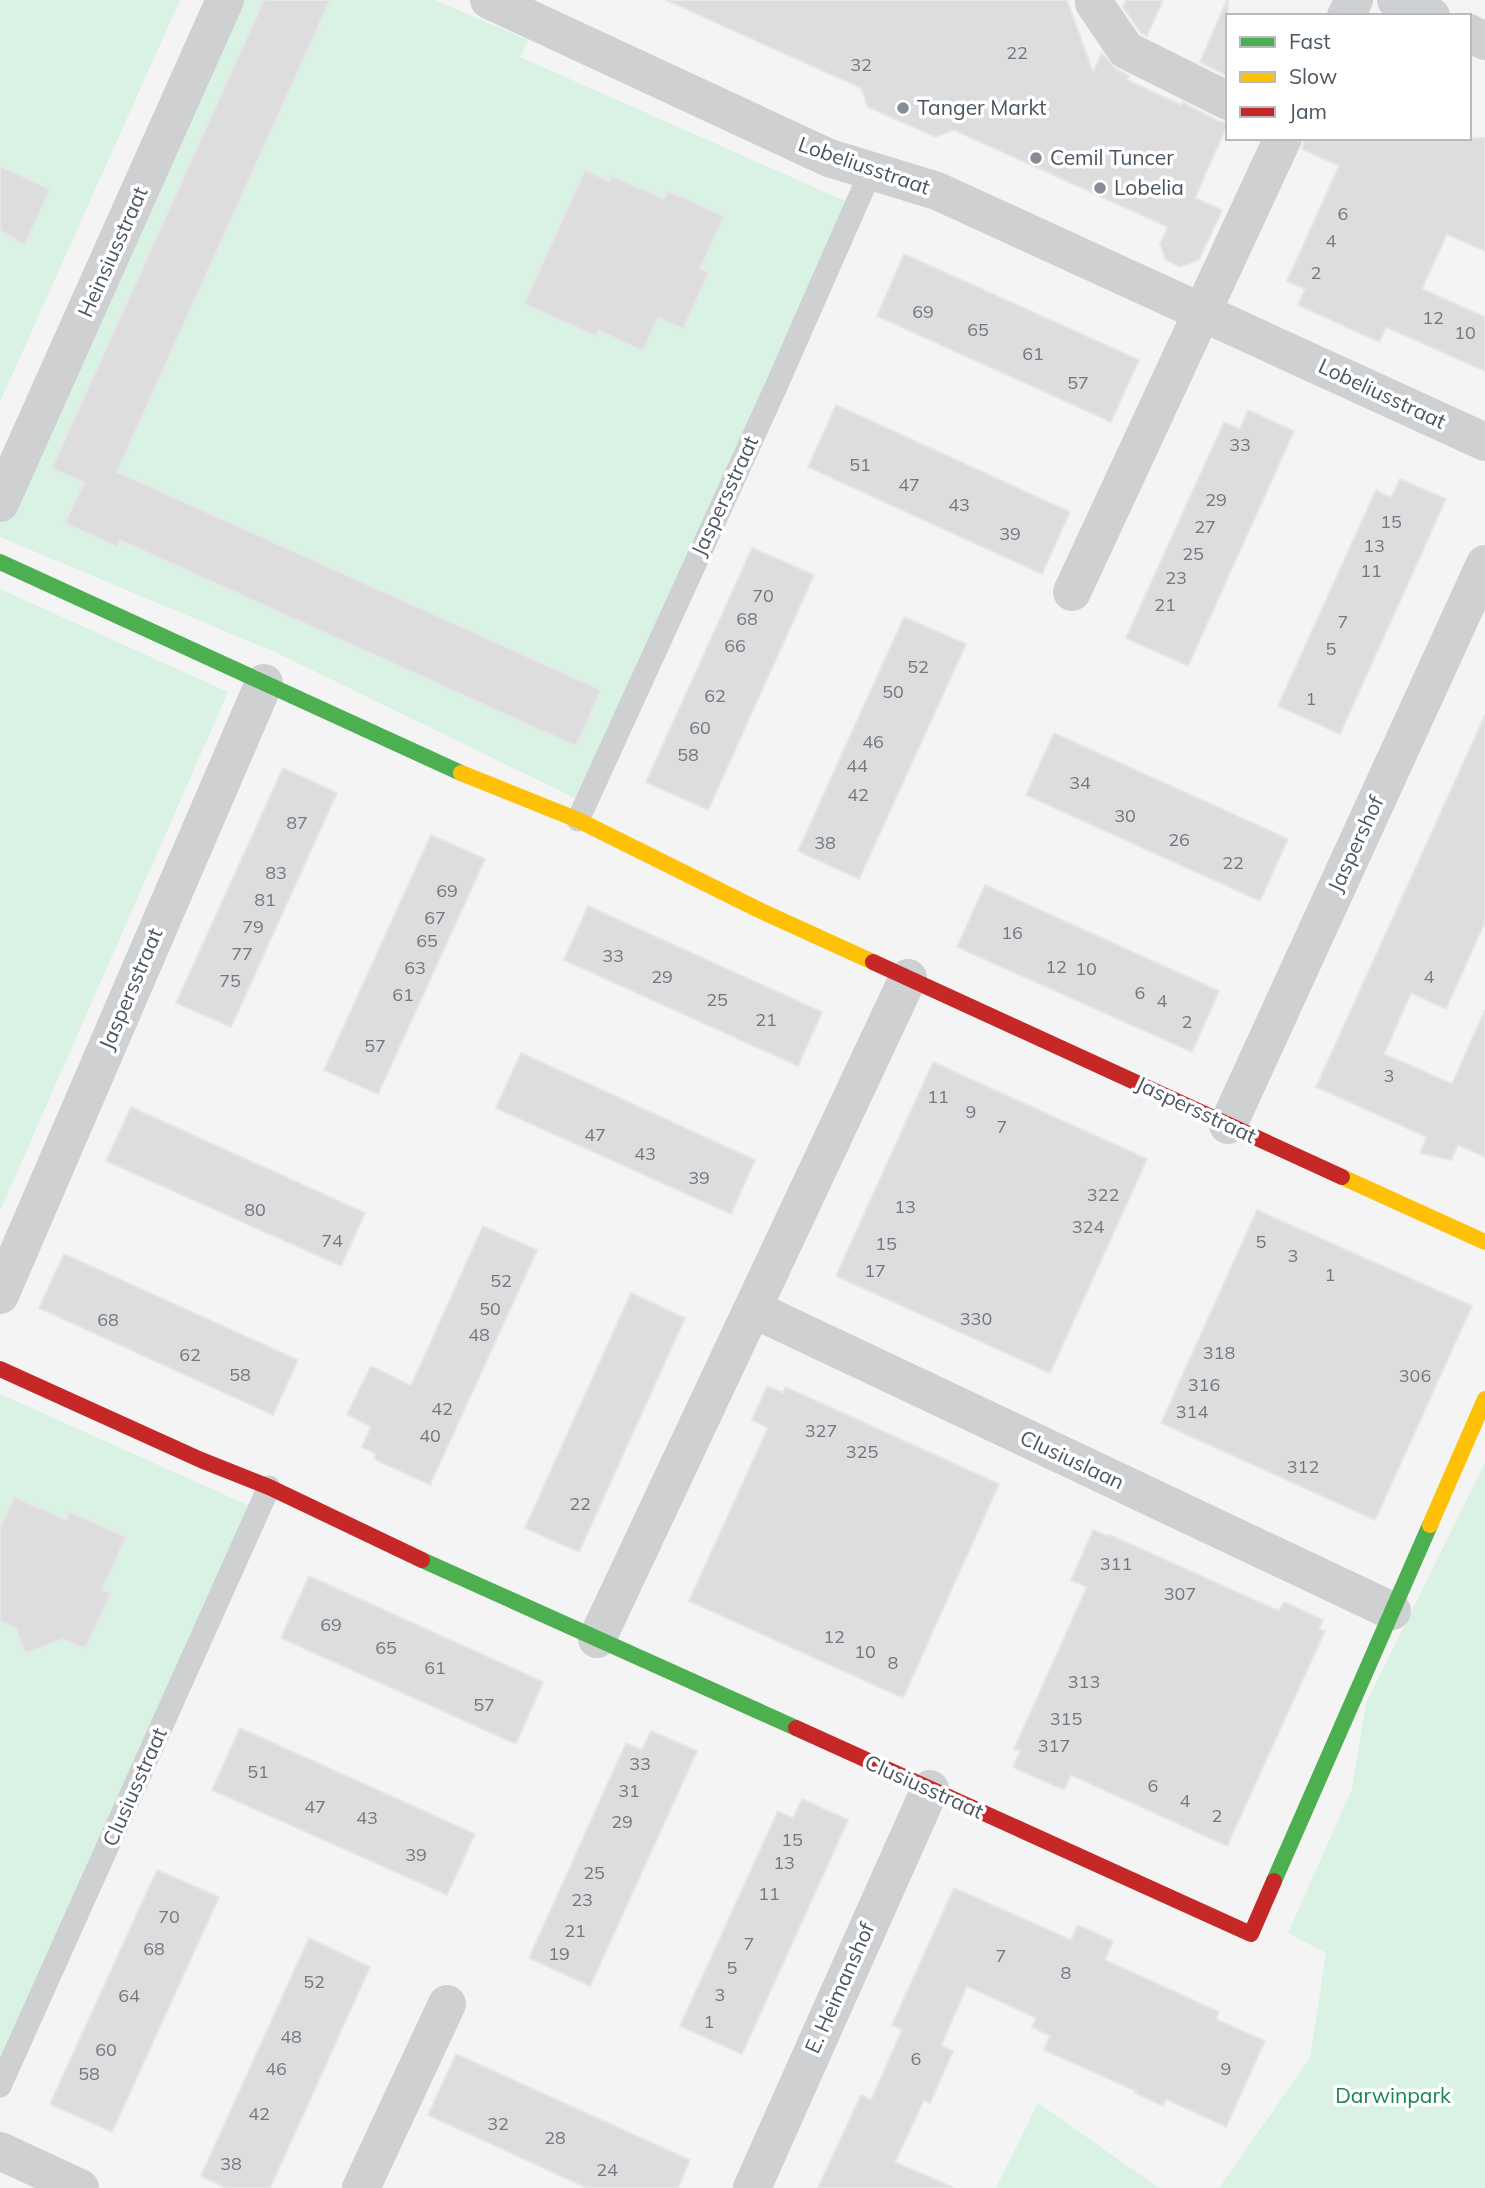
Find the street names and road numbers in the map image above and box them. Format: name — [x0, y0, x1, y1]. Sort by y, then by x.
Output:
street label: Lobeliusstraat — [795, 130, 934, 200]
street label: Heinsiusstraat — [72, 182, 153, 321]
street label: Lobeliusstraat — [1315, 352, 1450, 434]
street label: Jaspersstraat — [685, 431, 763, 560]
street label: Jaspershof — [1322, 791, 1389, 896]
street label: Jaspersstraat — [93, 924, 167, 1053]
street label: Jaspersstraat — [1132, 1070, 1261, 1148]
street label: Clusiuslaan — [1016, 1424, 1129, 1495]
street label: Clusiusstraat — [96, 1723, 172, 1850]
street label: Clusiusstraat — [861, 1748, 988, 1824]
street label: E. Heimanshof — [799, 1917, 880, 2057]

